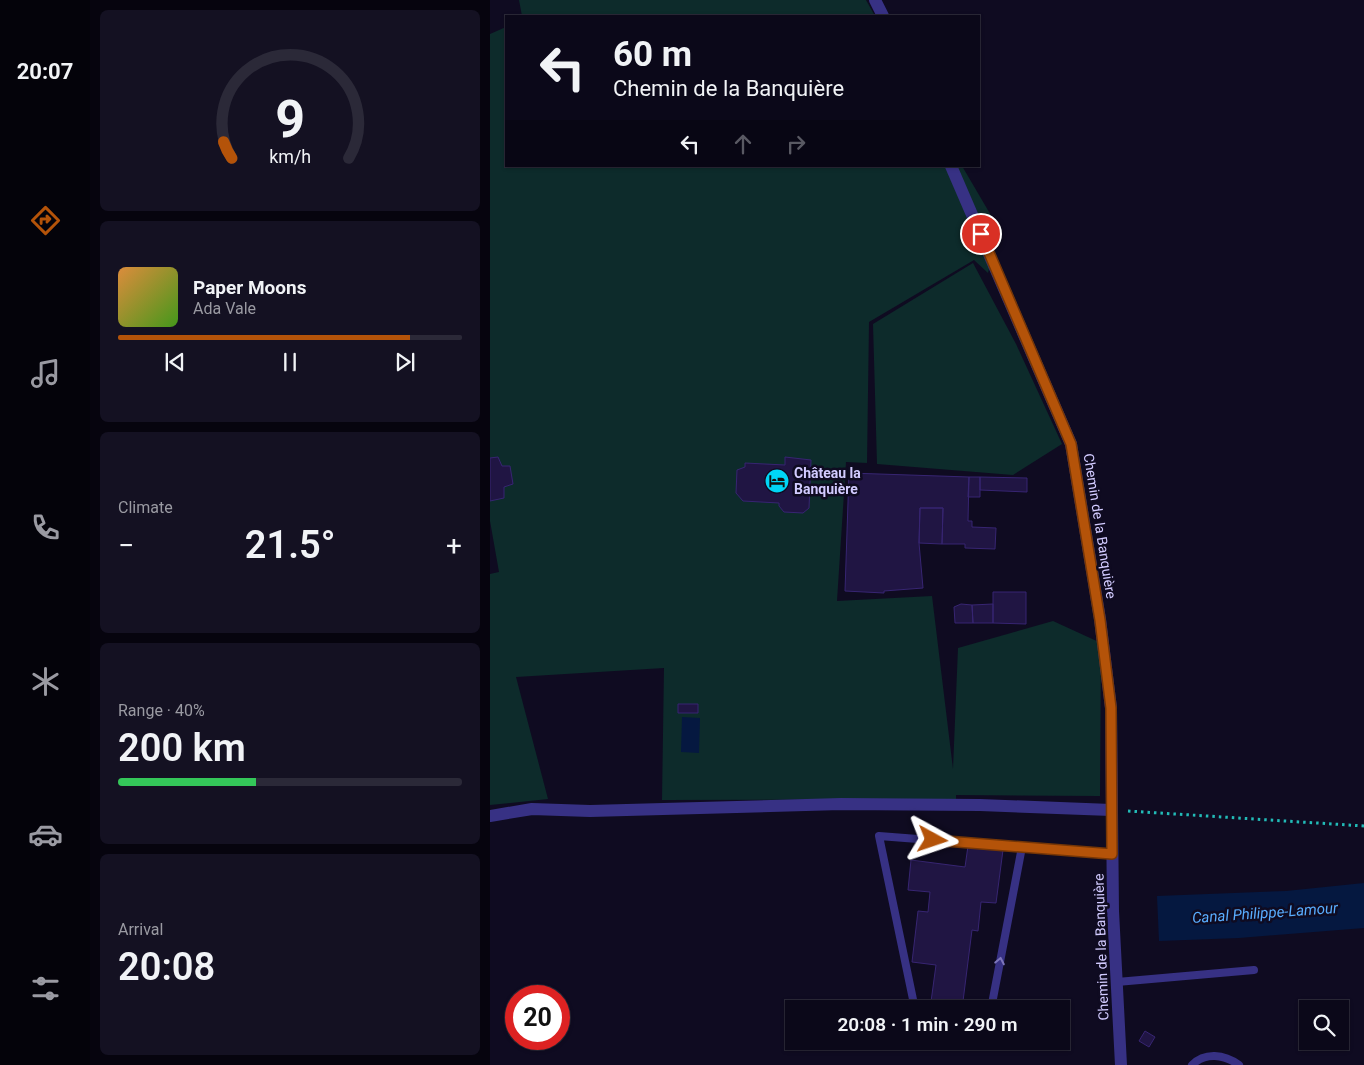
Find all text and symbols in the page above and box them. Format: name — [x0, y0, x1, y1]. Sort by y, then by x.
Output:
text: 60 m — [613, 34, 692, 75]
icon: left — [530, 35, 595, 100]
text: 20:07 — [17, 59, 73, 84]
text: Chemin de la Banquière — [613, 76, 844, 101]
text: 9 — [275, 89, 305, 150]
icon: left — [676, 130, 704, 158]
icon: ahead — [729, 130, 757, 158]
icon: right — [782, 130, 810, 158]
text: km/h — [269, 146, 311, 167]
icon: directions — [28, 203, 63, 238]
pin — [960, 213, 1002, 255]
icon: arrive — [967, 220, 995, 248]
text: Paper Moons — [193, 276, 306, 299]
text: Ada Vale — [193, 299, 256, 318]
icon: previous — [161, 348, 189, 376]
icon: pause — [276, 348, 304, 376]
icon: next — [391, 348, 419, 376]
icon: music — [28, 356, 63, 391]
street label: Chemin de la Banquière — [1081, 452, 1119, 600]
place label: Château la Banquière — [794, 465, 861, 497]
hotel icon: Château la Banquière — [764, 468, 790, 494]
text: Climate — [118, 498, 173, 517]
icon: phone — [28, 510, 63, 545]
text: 21.5° — [245, 523, 335, 567]
text: − — [118, 529, 134, 562]
text: + — [446, 529, 462, 562]
icon: climate — [28, 664, 63, 699]
text: Range · 40% — [118, 701, 205, 720]
text: 200 km — [118, 726, 246, 770]
position arrow — [906, 813, 958, 865]
icon: car — [28, 817, 63, 852]
street label: Chemin de la Banquière — [1090, 873, 1112, 1021]
water label: Canal Philippe-Lamour — [1191, 899, 1340, 927]
text: Arrival — [118, 920, 163, 939]
text: 20:08 — [118, 945, 215, 989]
one-way arrow — [994, 956, 1005, 965]
icon: filters — [28, 971, 63, 1006]
speed limit sign: 20 — [505, 985, 570, 1050]
map controls — [1299, 1000, 1349, 1050]
button: search — [1299, 1000, 1349, 1050]
text: 20:08 · 1 min · 290 m — [837, 1013, 1018, 1036]

